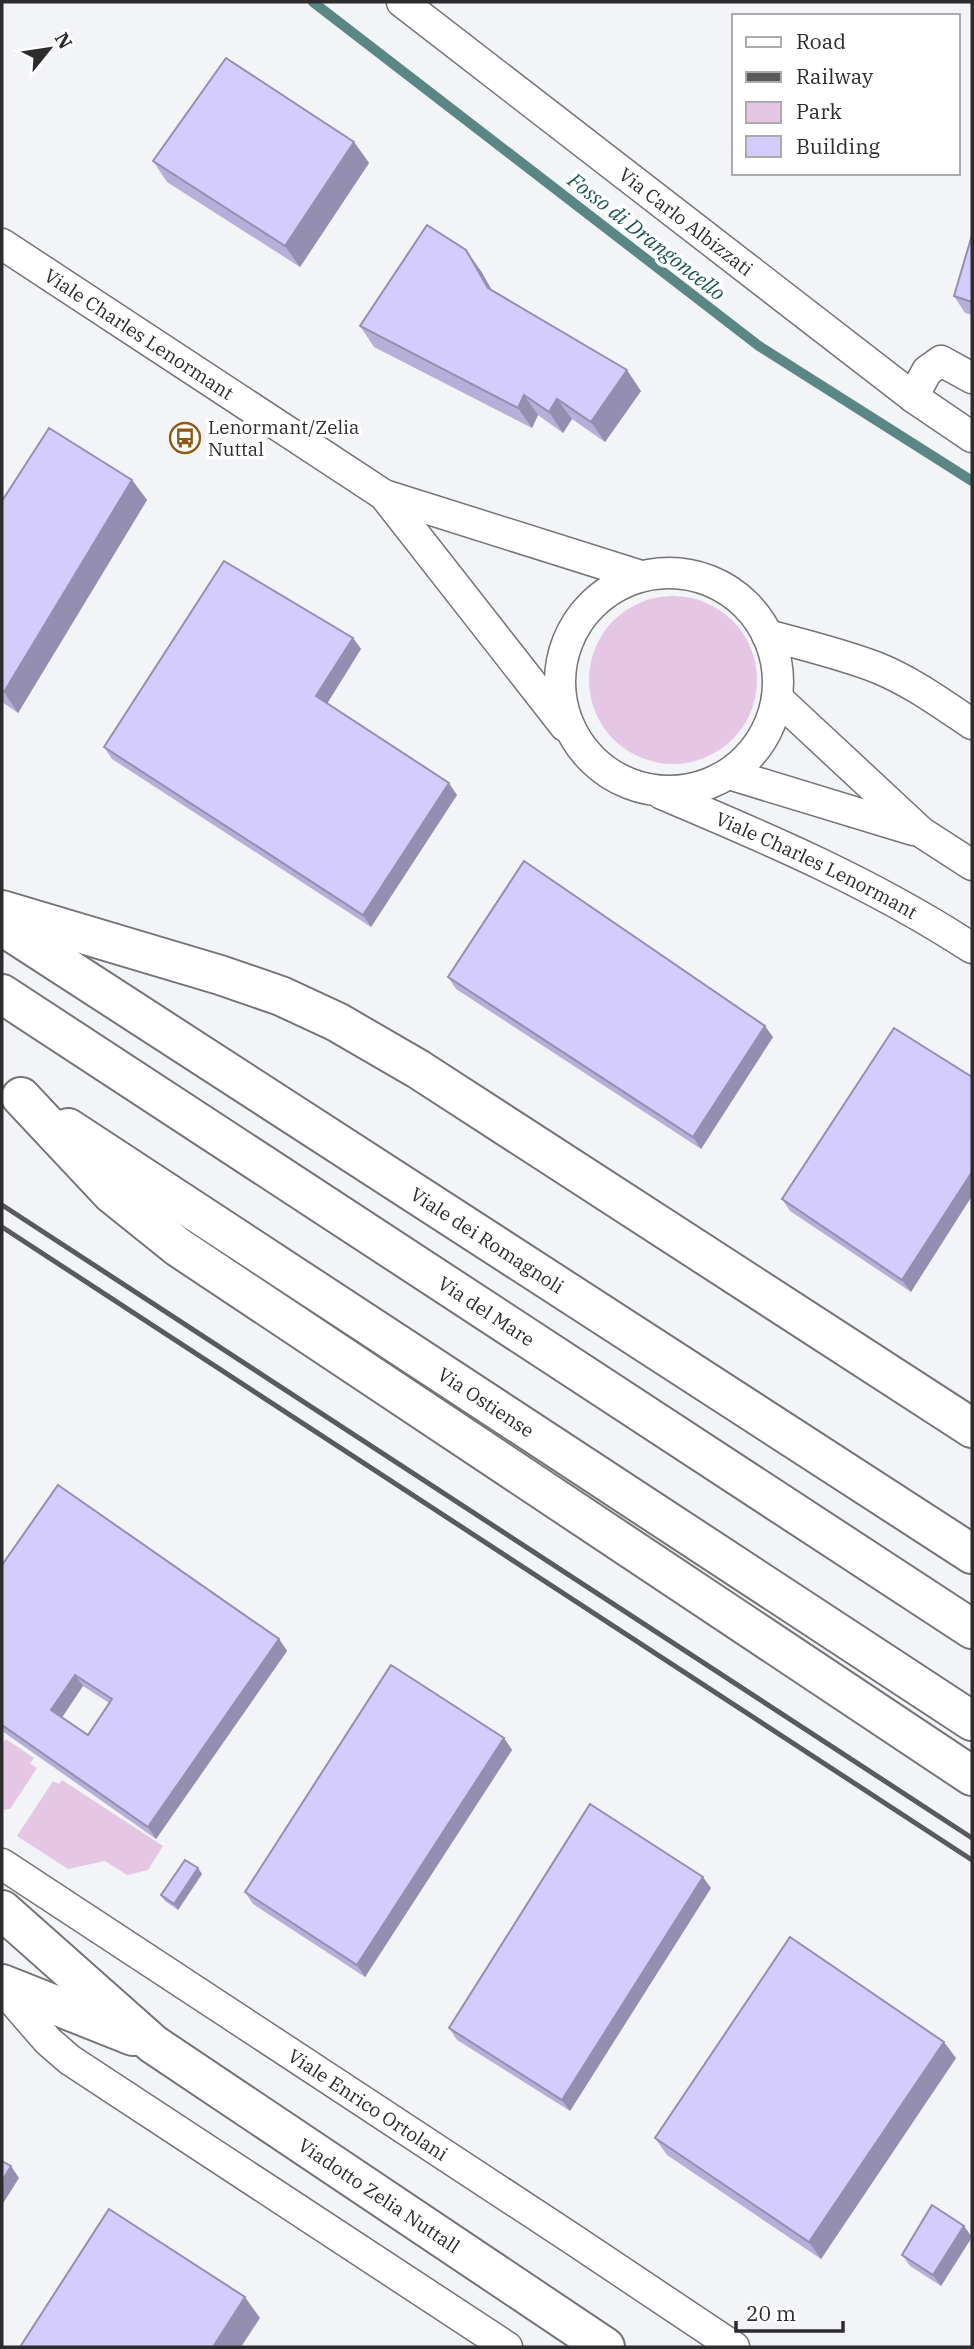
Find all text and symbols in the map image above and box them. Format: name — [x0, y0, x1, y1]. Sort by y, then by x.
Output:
north arrow — [14, 14, 84, 84]
legend — [732, 14, 960, 175]
text: Road — [796, 27, 846, 55]
text: N — [50, 28, 78, 53]
text: Railway — [796, 62, 874, 90]
text: Park — [796, 97, 843, 125]
text: Building — [796, 132, 881, 160]
street label: Via Carlo Albizzati — [614, 162, 758, 281]
water label: Fosso di Drangoncello — [562, 165, 731, 306]
street label: Viale Charles Lenormant — [40, 263, 239, 405]
place label: Lenormant/Zelia Nuttal — [208, 415, 359, 461]
bus stop icon: Lenormant/Zelia Nuttal — [168, 421, 202, 455]
street label: Viale Charles Lenormant — [712, 806, 922, 924]
street label: Viale dei Romagnoli — [406, 1182, 568, 1298]
street label: Via del Mare — [434, 1271, 539, 1351]
street label: Via Ostiense — [433, 1362, 539, 1443]
street label: Viale Enrico Ortolani — [284, 2043, 452, 2166]
street label: Viadotto Zelia Nuttall — [294, 2133, 465, 2258]
scale bar — [736, 2290, 843, 2334]
text: 20 m — [746, 2299, 796, 2327]

